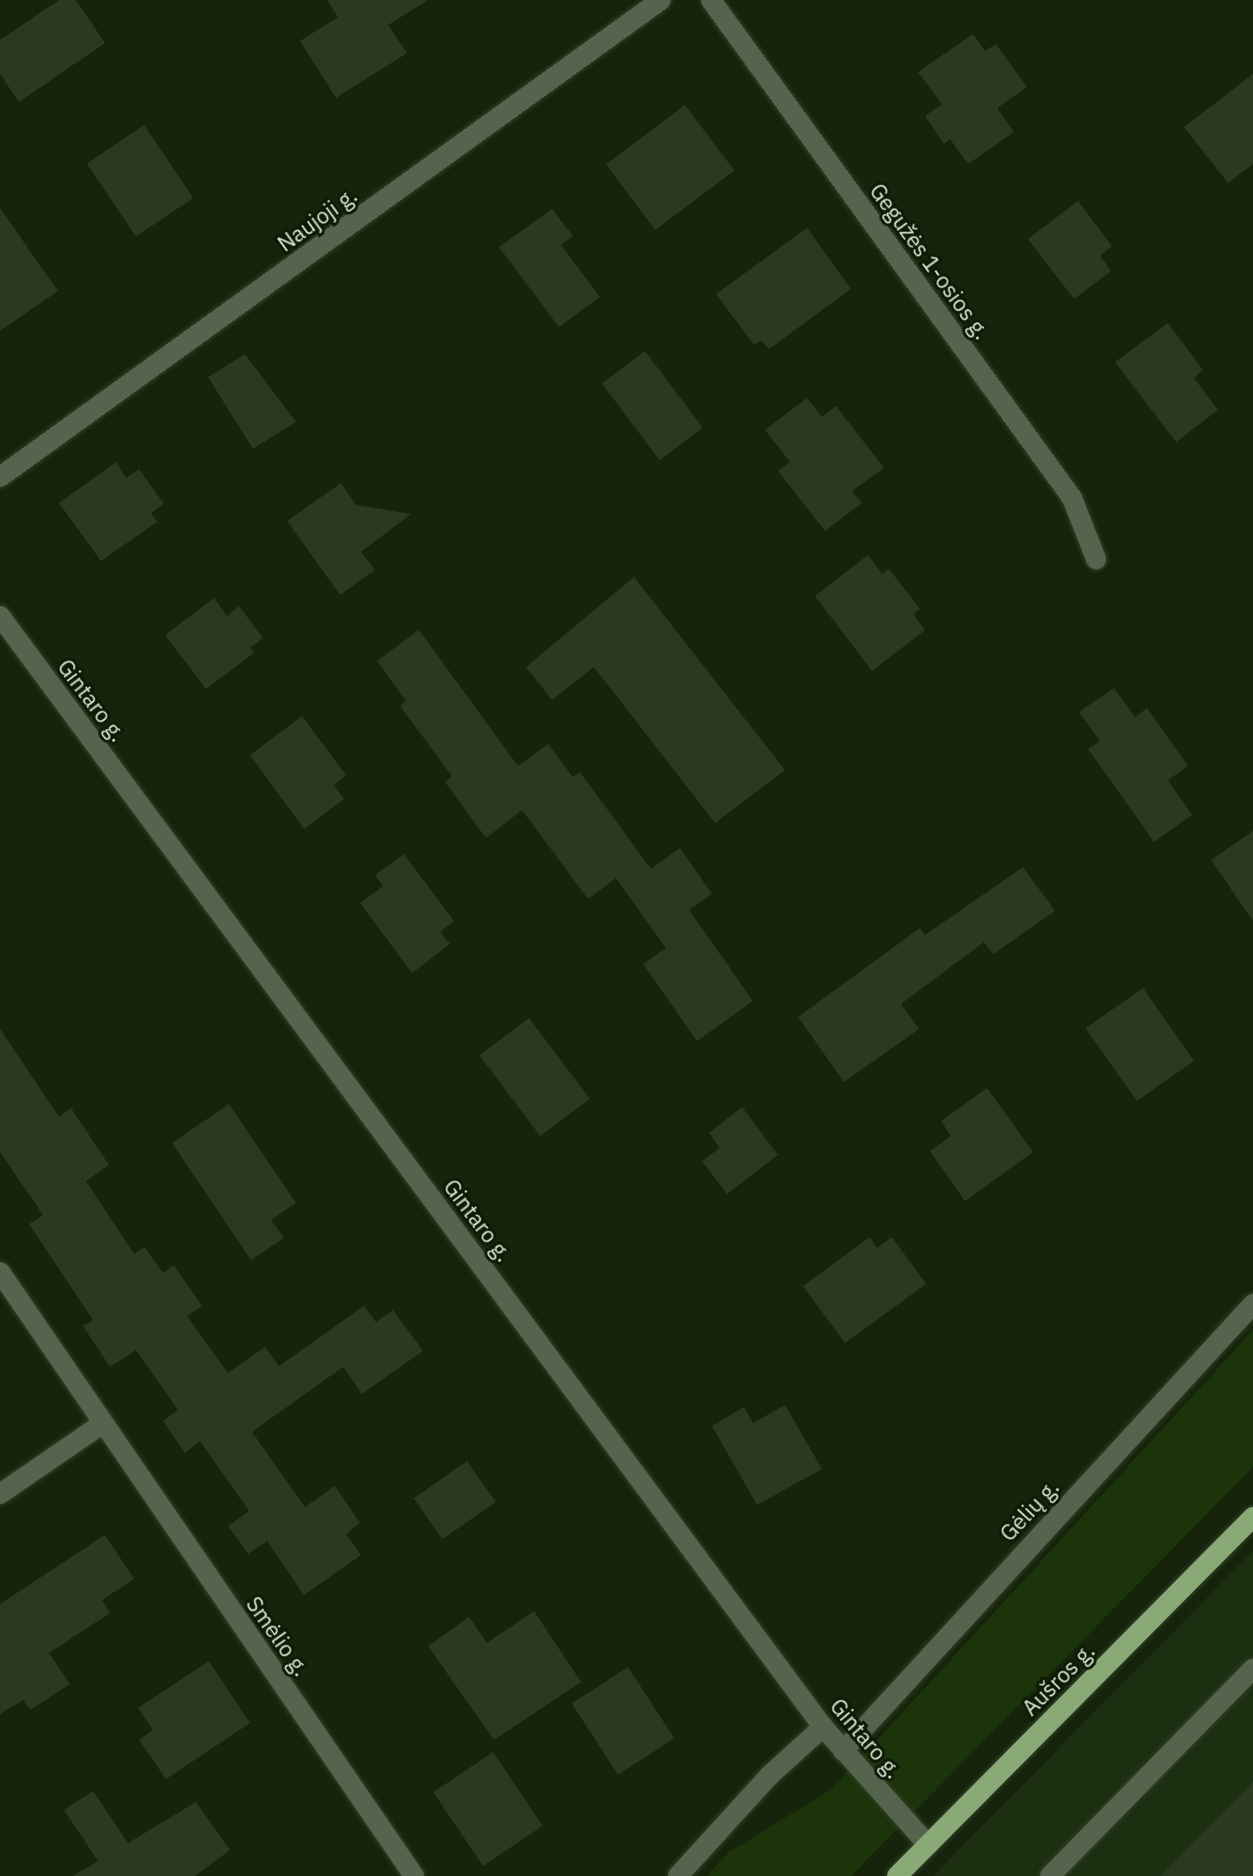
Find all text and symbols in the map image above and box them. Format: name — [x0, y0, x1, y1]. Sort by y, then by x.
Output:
street label: Gegužės 1-osios g. — [865, 178, 995, 344]
street label: Naujoji g. — [272, 181, 362, 257]
street label: Gintaro g. — [53, 654, 131, 746]
street label: Gintaro g. — [439, 1174, 517, 1266]
street label: Gėlių g. — [994, 1474, 1064, 1546]
street label: Smėlio g. — [241, 1591, 315, 1681]
street label: Aušros g. — [1016, 1637, 1100, 1721]
street label: Gintaro g. — [825, 1693, 907, 1783]

